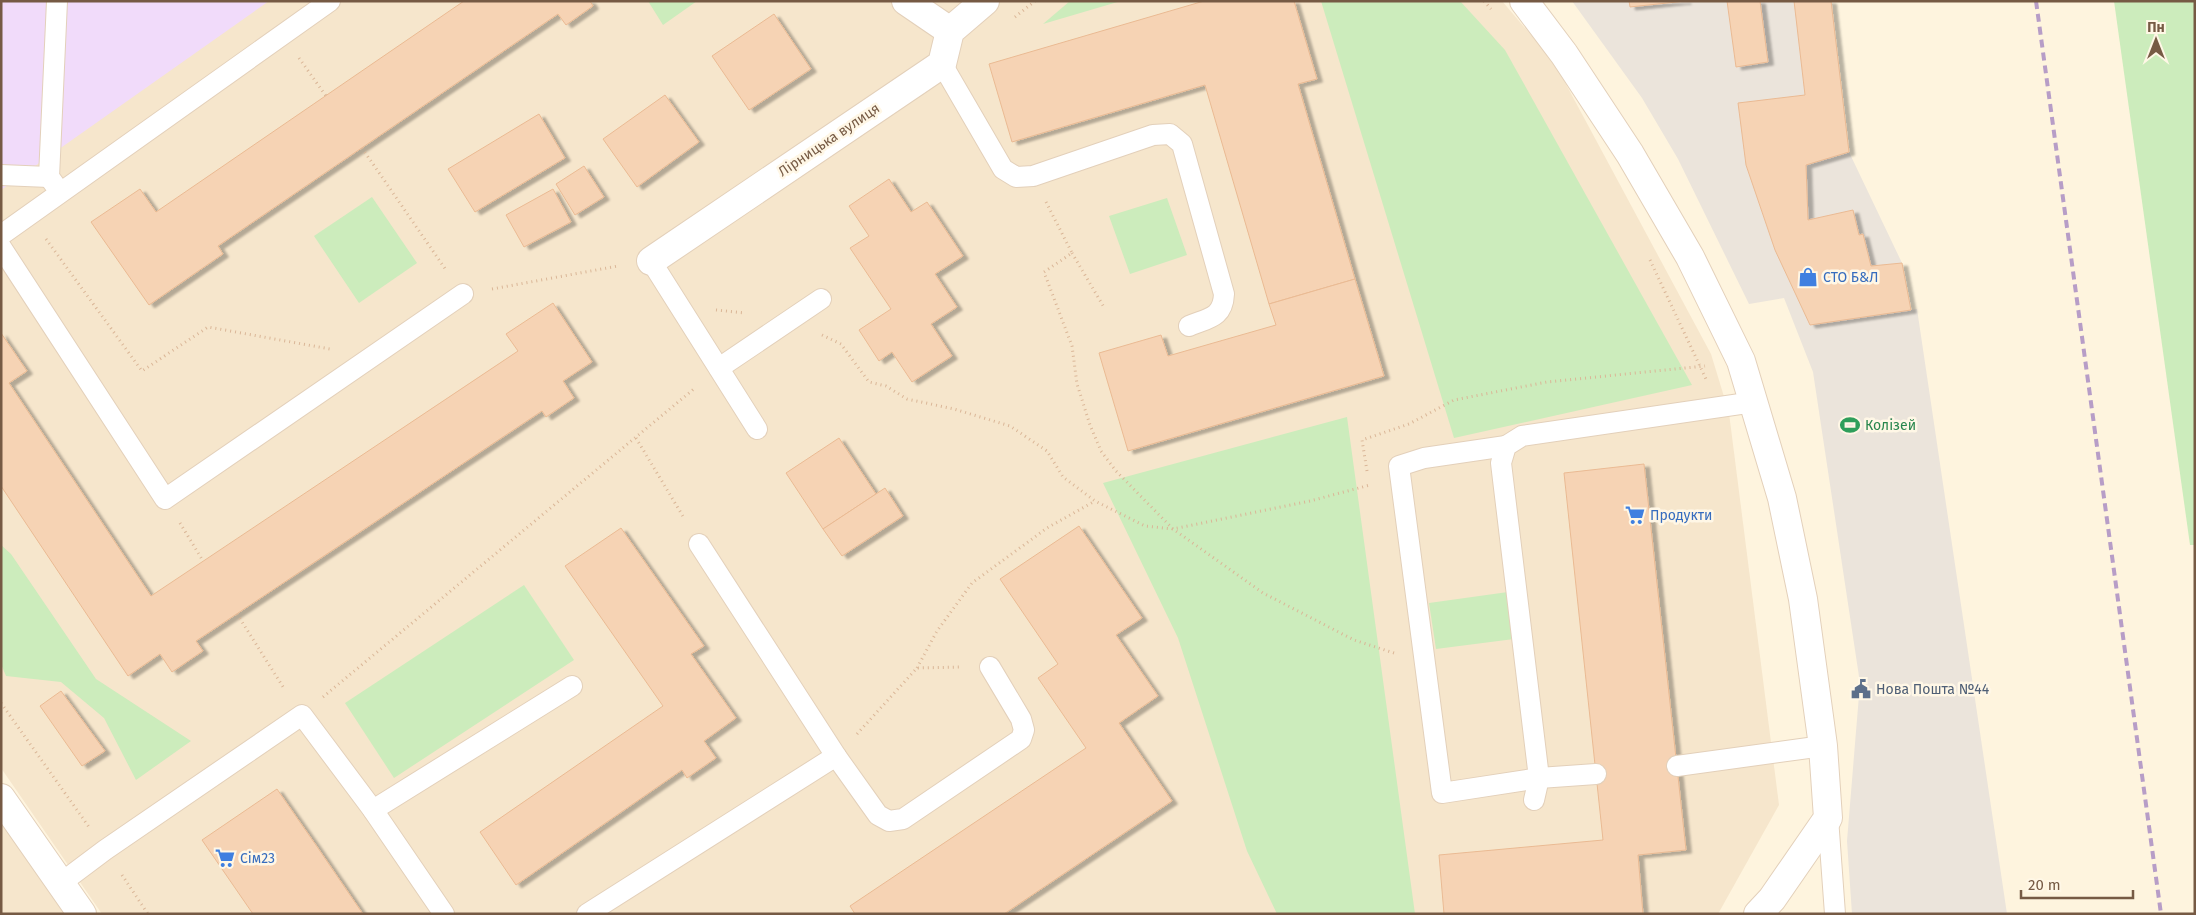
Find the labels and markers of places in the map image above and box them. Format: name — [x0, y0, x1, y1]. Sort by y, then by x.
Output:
shop icon: СТО Б&Л — [1797, 266, 1819, 288]
place label: СТО Б&Л — [1823, 269, 1878, 286]
sports icon: Колізей — [1839, 414, 1861, 436]
place label: Колізей — [1865, 417, 1916, 434]
supermarket icon: Продукти — [1624, 504, 1646, 526]
place label: Продукти — [1650, 507, 1712, 524]
public building icon: Нова Пошта №44 — [1850, 678, 1872, 700]
place label: Нова Пошта №44 — [1876, 681, 1990, 698]
supermarket icon: Сім23 — [214, 847, 236, 869]
place label: Сім23 — [240, 850, 275, 867]

